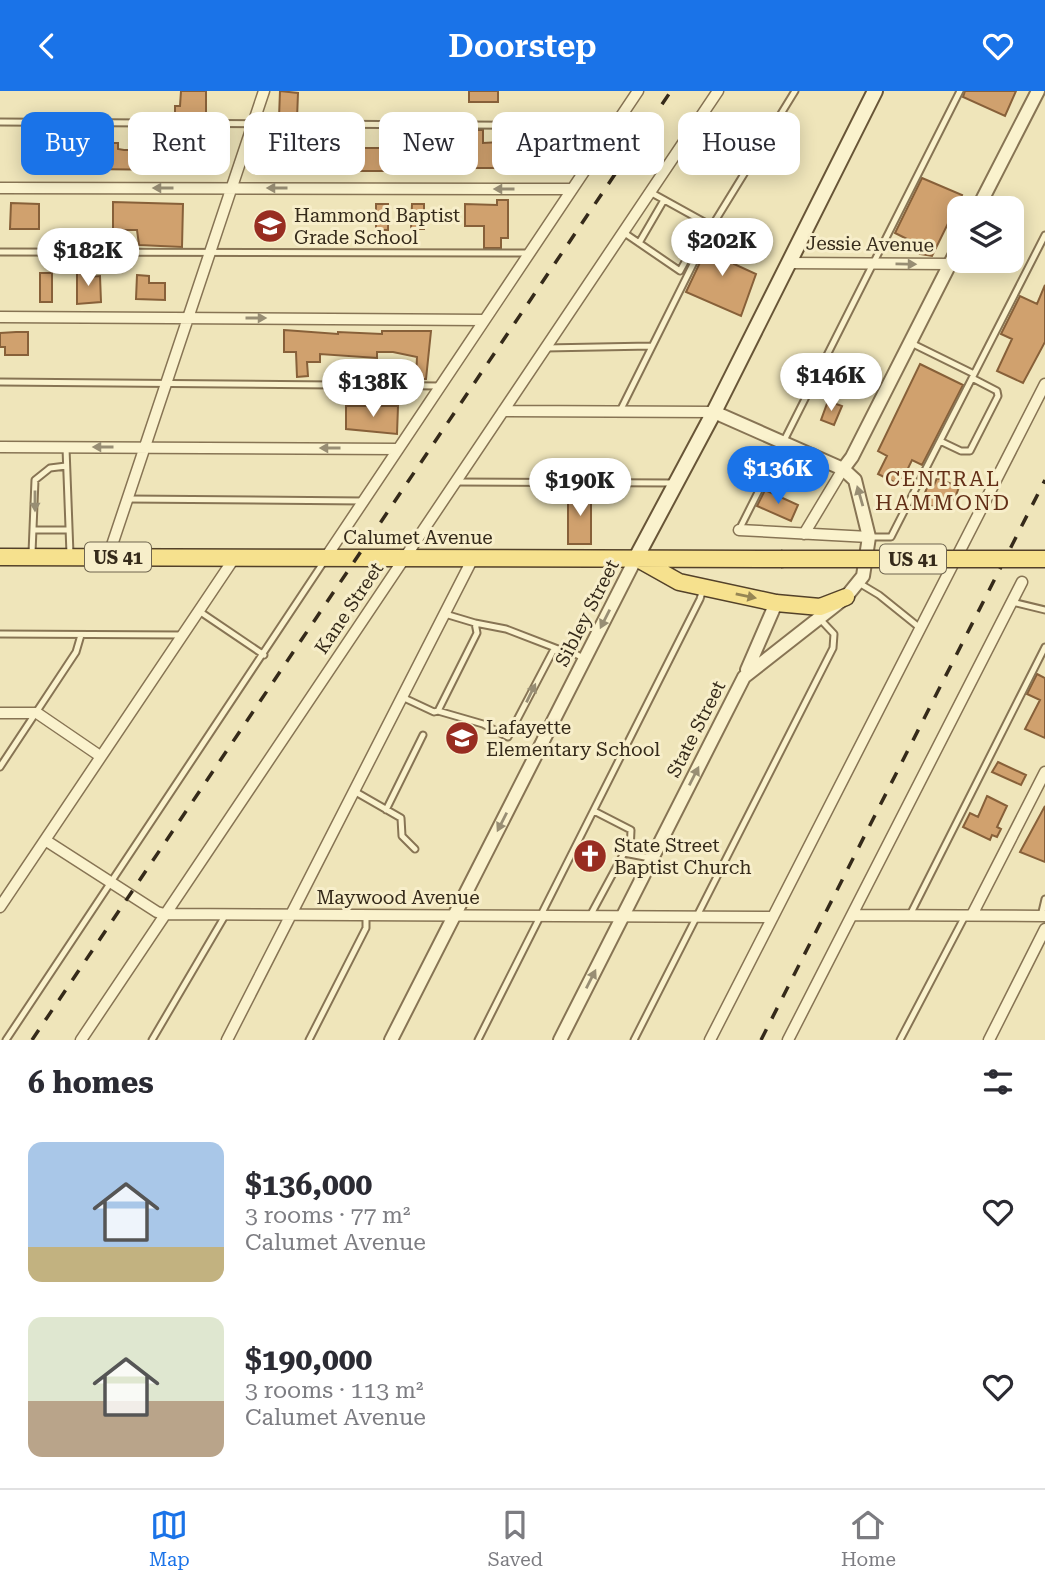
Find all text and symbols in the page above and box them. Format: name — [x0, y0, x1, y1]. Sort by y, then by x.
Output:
icon: back — [28, 27, 66, 65]
text: Doorstep — [448, 27, 597, 65]
icon: heart — [979, 27, 1017, 65]
chip: Buy — [21, 112, 114, 175]
chip: Rent — [128, 112, 230, 175]
chip: Filters — [244, 112, 365, 175]
chip: New — [379, 112, 478, 175]
chip: Apartment — [492, 112, 664, 175]
chip: House — [678, 112, 800, 175]
one-way arrow — [152, 182, 174, 194]
one-way arrow — [265, 183, 287, 194]
one-way arrow — [493, 183, 515, 195]
map controls — [947, 196, 1024, 273]
button: layers — [947, 196, 1024, 273]
place label: Hammond Baptist Grade School — [294, 204, 460, 249]
school or university icon: Hammond Baptist Grade School — [251, 207, 289, 245]
pin: $202K — [673, 219, 771, 278]
text: $202K — [687, 227, 757, 254]
pin: $182K — [39, 229, 137, 288]
street label: Jessie Avenue — [806, 231, 934, 257]
text: $182K — [53, 237, 123, 264]
one-way arrow — [896, 258, 918, 270]
one-way arrow — [245, 312, 267, 324]
pin: $146K — [782, 353, 880, 413]
pin: $138K — [324, 359, 422, 419]
text: $146K — [796, 362, 866, 389]
text: $138K — [338, 368, 408, 395]
one-way arrow — [91, 441, 113, 453]
one-way arrow — [319, 443, 341, 454]
pin: $136K — [729, 447, 827, 506]
text: $136K — [743, 455, 813, 482]
pin: $190K — [531, 459, 629, 518]
text: $190K — [545, 467, 615, 494]
district label: CENTRAL HAMMOND — [875, 467, 1011, 515]
one-way arrow — [854, 485, 864, 506]
one-way arrow — [29, 490, 41, 512]
street label: Calumet Avenue — [343, 526, 493, 549]
road number: US 41 — [85, 543, 151, 571]
road number: US 41 — [880, 545, 946, 573]
street label: Sibley Street — [550, 556, 624, 670]
street label: Kane Street — [310, 558, 388, 658]
one-way arrow — [735, 591, 757, 602]
one-way arrow — [599, 609, 611, 629]
street label: State Street — [662, 677, 730, 781]
one-way arrow — [526, 683, 537, 703]
place label: Lafayette Elementary School — [486, 716, 660, 761]
school or university icon: Lafayette Elementary School — [443, 719, 481, 757]
one-way arrow — [688, 766, 699, 786]
one-way arrow — [496, 812, 507, 832]
place label: State Street Baptist Church — [614, 834, 752, 879]
church icon: State Street Baptist Church — [571, 837, 609, 875]
street label: Maywood Avenue — [316, 886, 480, 909]
one-way arrow — [585, 969, 596, 989]
icon: filters — [979, 1063, 1017, 1101]
text: 6 homes — [28, 1065, 154, 1100]
text: $136,000 — [245, 1167, 372, 1202]
icon: home — [84, 1170, 168, 1254]
icon: heart — [979, 1193, 1017, 1231]
text: 3 rooms · 77 m² — [245, 1202, 411, 1229]
text: Calumet Avenue — [245, 1229, 426, 1256]
text: $190,000 — [245, 1342, 372, 1377]
icon: home — [84, 1345, 168, 1429]
icon: heart — [979, 1368, 1017, 1406]
text: 3 rooms · 113 m² — [245, 1377, 423, 1404]
text: Calumet Avenue — [245, 1404, 426, 1431]
tab: Map — [149, 1506, 190, 1571]
tab: Saved — [488, 1506, 543, 1571]
tab: Home — [841, 1506, 896, 1571]

